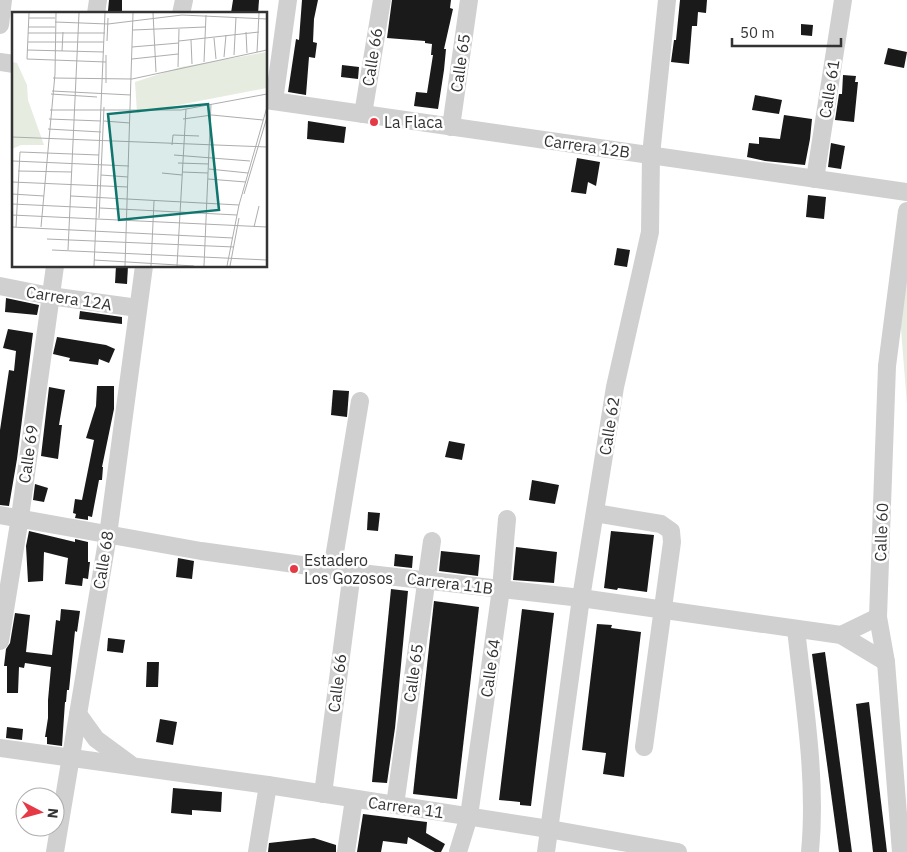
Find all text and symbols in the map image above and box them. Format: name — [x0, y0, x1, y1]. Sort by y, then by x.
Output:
inset map — [12, 12, 268, 268]
scale bar — [732, 15, 841, 47]
text: 50 m — [740, 23, 775, 42]
street label: Calle 66 — [358, 26, 386, 88]
street label: Calle 65 — [446, 32, 474, 94]
street label: Calle 61 — [815, 58, 843, 120]
place label: La Flaca — [384, 112, 443, 132]
marker: La Flaca — [368, 116, 380, 128]
street label: Carrera 12B — [543, 130, 631, 162]
street label: Carrera 12A — [25, 281, 113, 315]
street label: Calle 62 — [595, 395, 623, 457]
street label: Calle 69 — [14, 423, 42, 485]
street label: Calle 60 — [870, 502, 892, 562]
street label: Calle 68 — [89, 529, 117, 591]
place label: Estadero Los Gozosos — [304, 550, 393, 588]
marker: Estadero Los Gozosos — [288, 563, 300, 575]
street label: Carrera 11B — [406, 568, 494, 598]
street label: Calle 64 — [476, 637, 504, 699]
street label: Calle 65 — [399, 642, 427, 704]
street label: Calle 66 — [323, 653, 351, 713]
north arrow — [15, 787, 65, 837]
street label: Carrera 11 — [367, 792, 445, 822]
text: N — [43, 807, 62, 819]

